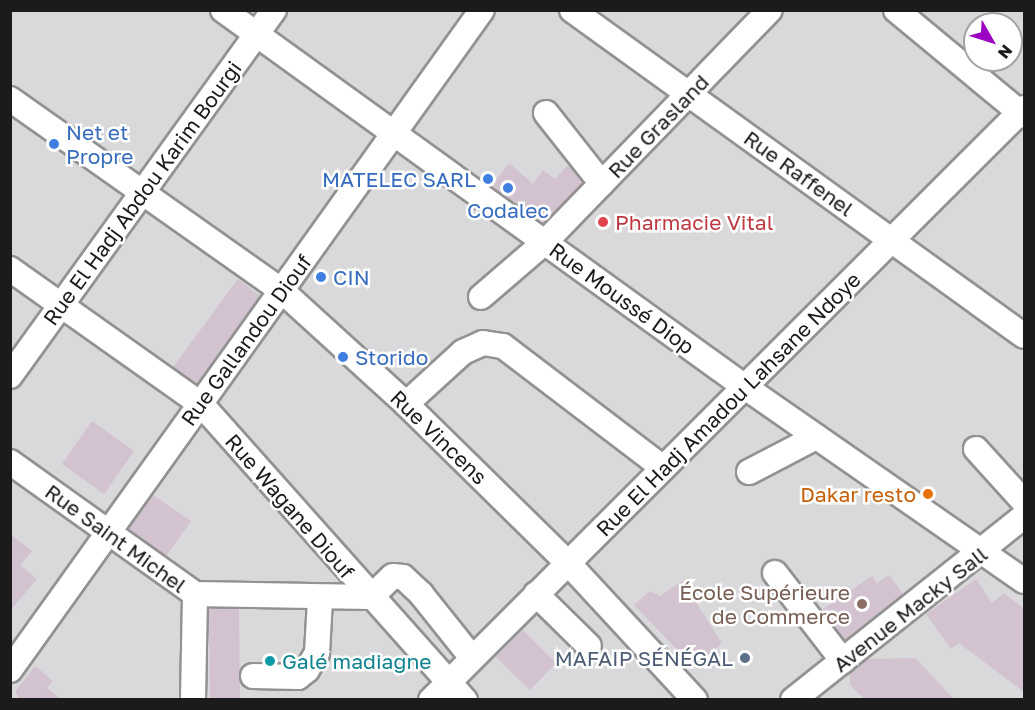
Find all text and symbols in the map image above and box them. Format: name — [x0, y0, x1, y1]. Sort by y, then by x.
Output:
north arrow — [963, 12, 1023, 72]
text: N — [994, 41, 1017, 63]
street label: Rue El Hadj Abdou Karim Bourgi — [38, 56, 246, 330]
street label: Rue Grasland — [602, 69, 714, 183]
place label: Net et Propre — [66, 119, 133, 169]
street label: Rue Raffenel — [739, 125, 859, 221]
marker: Net et Propre — [47, 137, 61, 151]
place label: MATELEC SARL — [322, 166, 476, 192]
marker: MATELEC SARL — [481, 172, 495, 186]
marker: Codalec — [501, 181, 515, 195]
place label: Codalec — [467, 197, 549, 223]
place label: Pharmacie Vital — [615, 209, 773, 235]
marker: Pharmacie Vital — [596, 215, 610, 229]
street label: Rue Moussé Diop — [545, 237, 699, 359]
street label: Rue Gallandou Diouf — [175, 249, 317, 431]
place label: CIN — [333, 264, 370, 290]
street label: Rue El Hadj Amadou Lahsane Ndoye — [591, 267, 865, 541]
marker: CIN — [314, 270, 328, 284]
place label: Storido — [355, 344, 428, 370]
marker: Storido — [336, 350, 350, 364]
street label: Rue Vincens — [386, 385, 492, 489]
street label: Rue Wagane Diouf — [220, 428, 360, 584]
street label: Rue Saint Michel — [41, 478, 191, 598]
place label: Dakar resto — [800, 481, 916, 507]
marker: Dakar resto — [921, 487, 935, 501]
street label: Avenue Macky Sall — [828, 541, 992, 677]
place label: École Supérieure de Commerce — [679, 579, 850, 629]
marker: École Supérieure de Commerce — [855, 597, 869, 611]
place label: MAFAIP SÉNÉGAL — [555, 645, 733, 671]
place label: Galé madiagne — [282, 648, 431, 674]
marker: MAFAIP SÉNÉGAL — [738, 651, 752, 665]
marker: Galé madiagne — [263, 654, 277, 668]

